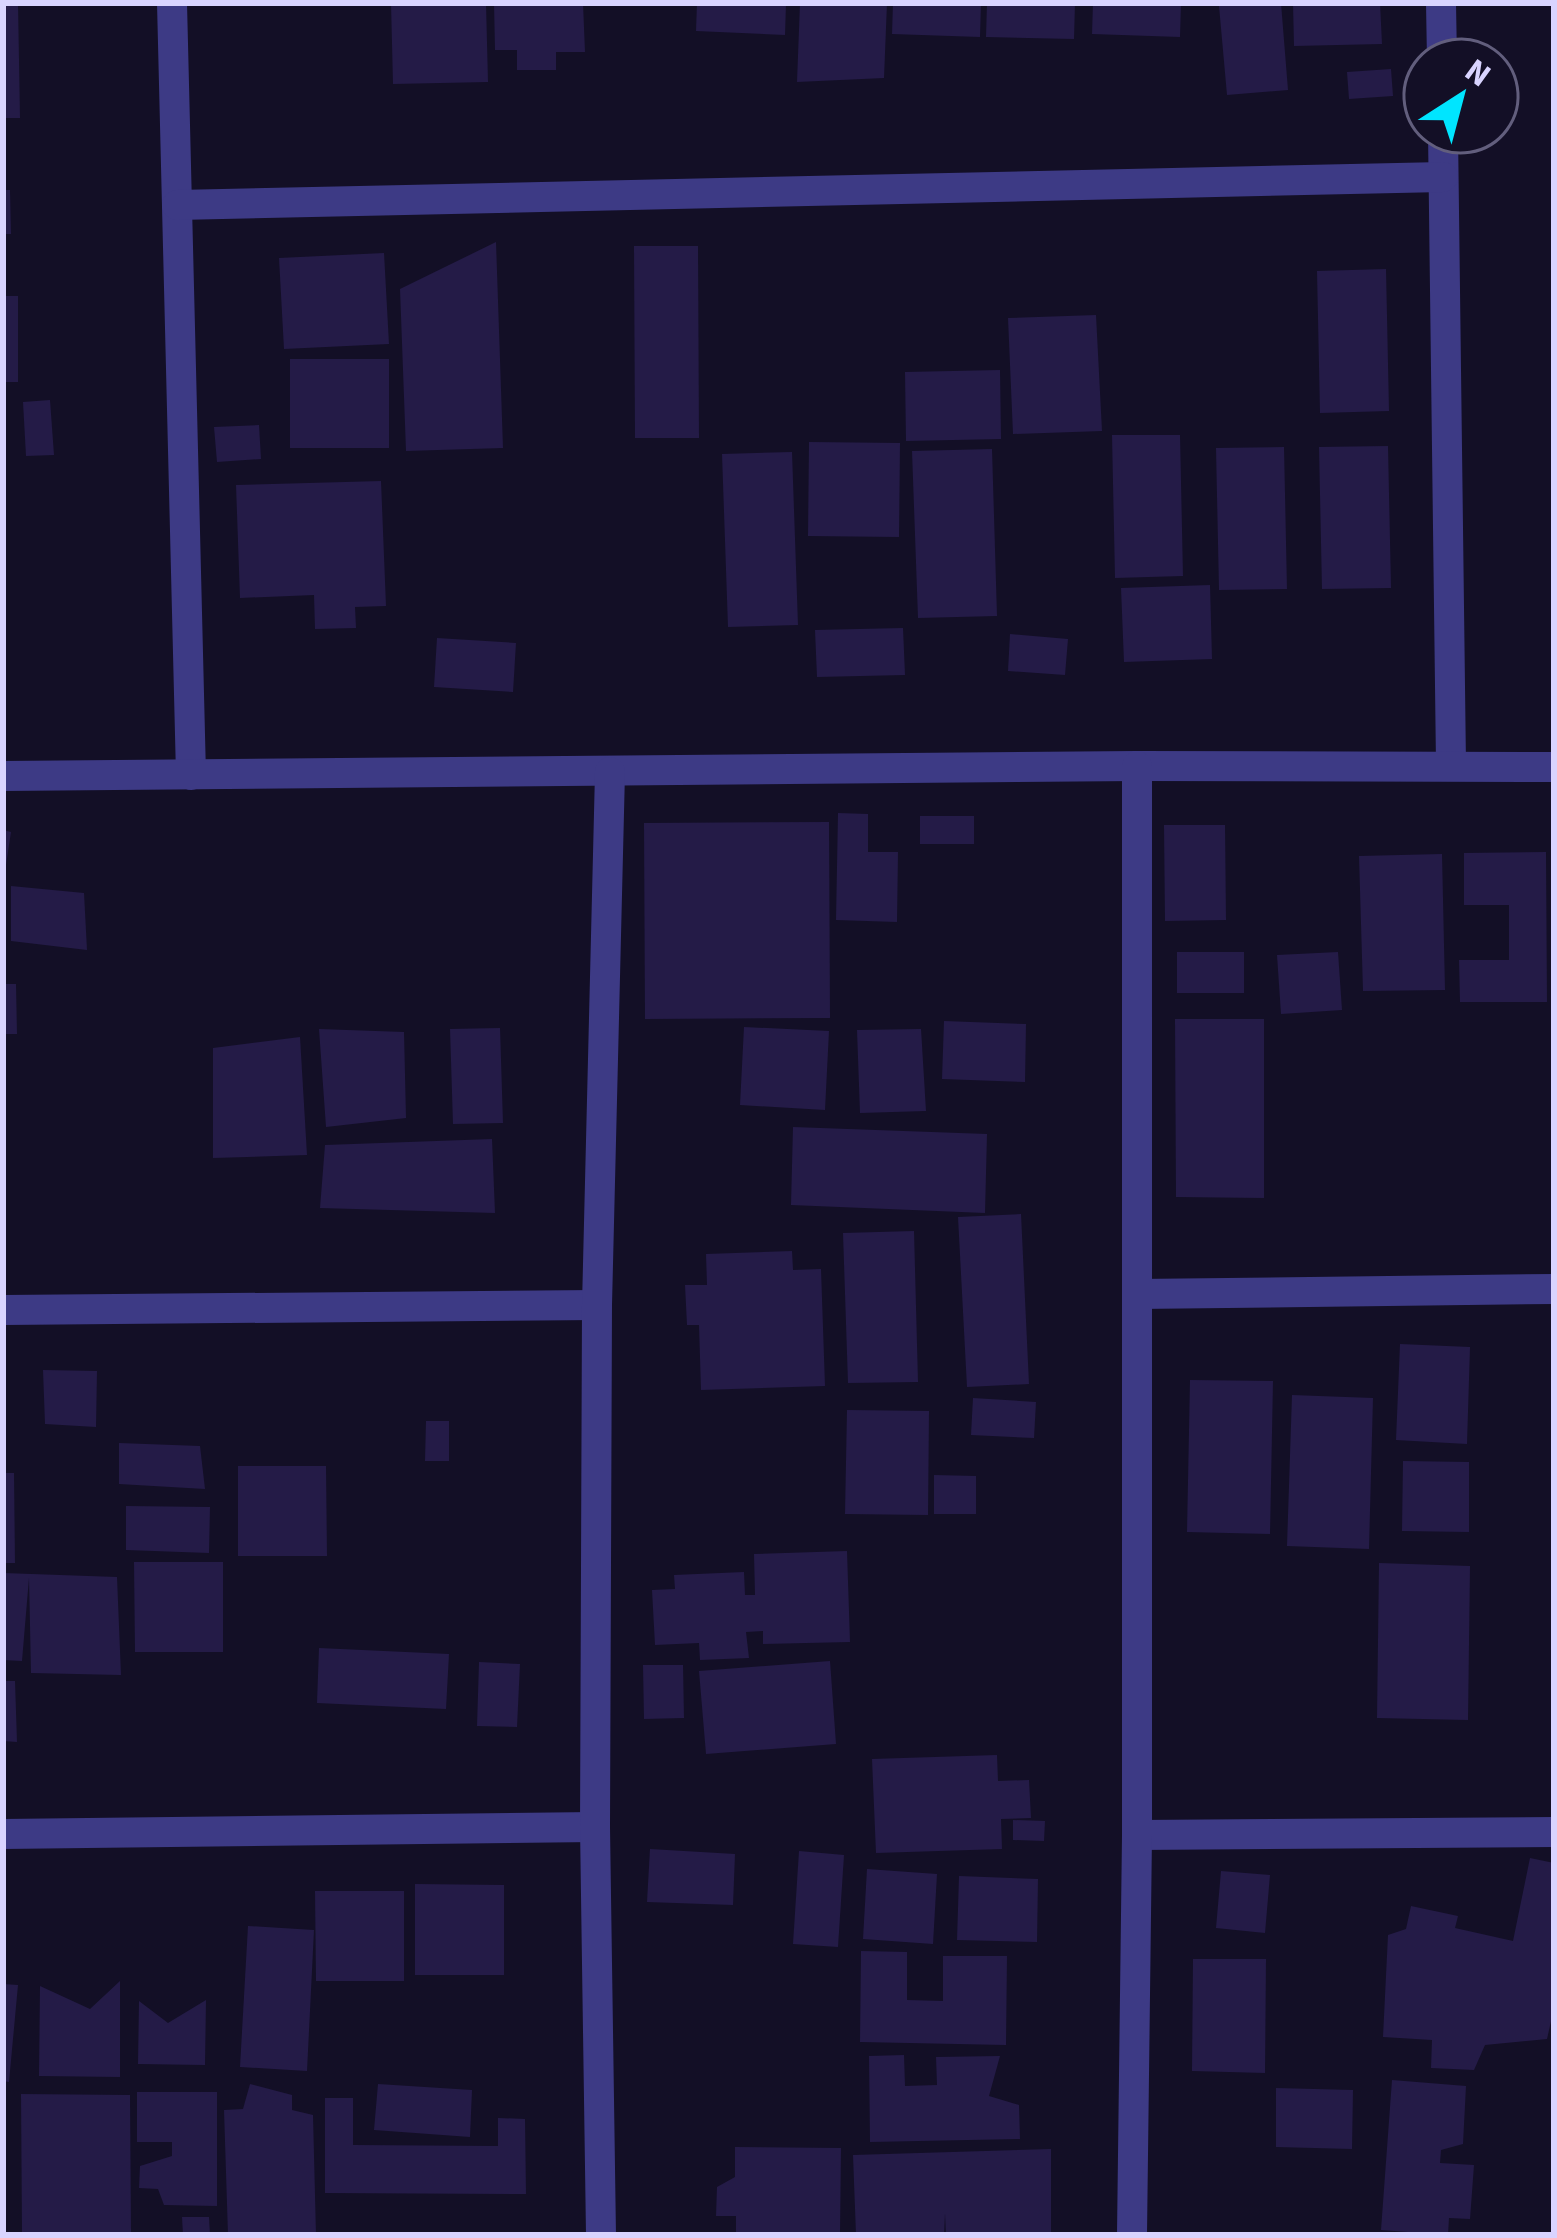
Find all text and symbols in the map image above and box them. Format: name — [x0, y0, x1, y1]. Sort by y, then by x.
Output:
north arrow — [1401, 36, 1521, 156]
text: N — [1455, 47, 1500, 98]

